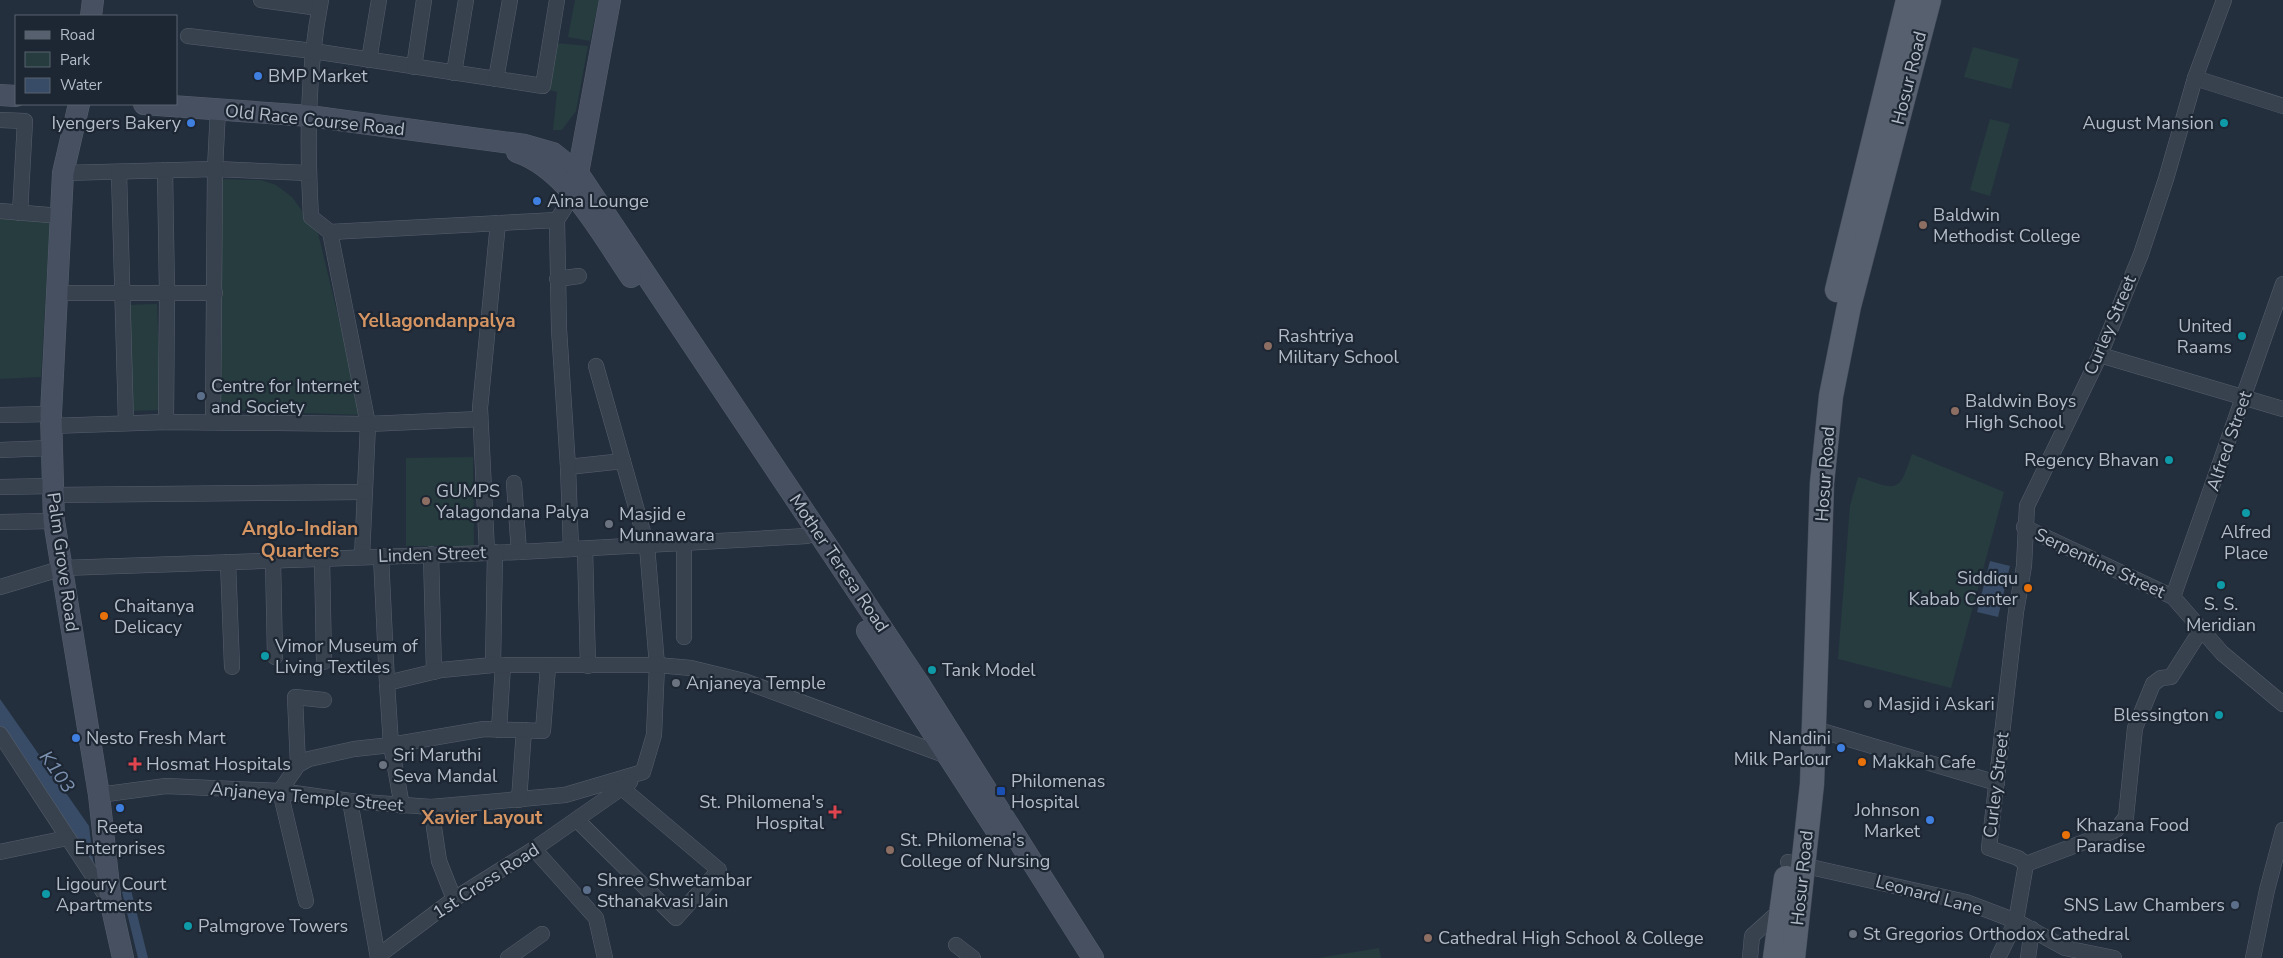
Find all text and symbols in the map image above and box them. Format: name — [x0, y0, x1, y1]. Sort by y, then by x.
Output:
legend — [15, 15, 178, 105]
text: Road — [60, 25, 95, 45]
street label: Hosur Road — [1886, 29, 1932, 127]
text: Park — [60, 50, 90, 70]
place label: BMP Market — [268, 64, 368, 88]
marker: BMP Market — [252, 70, 264, 82]
text: Water — [60, 75, 103, 95]
street label: Old Race Course Road — [224, 99, 406, 141]
place label: Iyengers Bakery — [51, 111, 182, 135]
place label: August Mansion — [2082, 111, 2214, 135]
marker: Iyengers Bakery — [185, 117, 197, 129]
marker: August Mansion — [2218, 117, 2230, 129]
place label: Aina Lounge — [547, 189, 649, 213]
marker: Aina Lounge — [531, 195, 543, 207]
place label: Baldwin Methodist College — [1933, 203, 2080, 248]
marker: Baldwin Methodist College — [1917, 219, 1929, 231]
street label: Curley Street — [2078, 271, 2142, 379]
district label: Yellagondanpalya — [357, 308, 516, 334]
place label: United Raams — [2177, 314, 2232, 359]
place label: Rashtriya Military School — [1278, 324, 1399, 369]
marker: United Raams — [2236, 330, 2248, 342]
marker: Rashtriya Military School — [1262, 340, 1274, 352]
place label: Centre for Internet and Society — [211, 374, 360, 419]
street label: Alfred Street — [2201, 387, 2258, 494]
place label: Baldwin Boys High School — [1965, 389, 2076, 434]
marker: Centre for Internet and Society — [195, 390, 207, 402]
marker: Baldwin Boys High School — [1949, 405, 1961, 417]
street label: Hosur Road — [1810, 426, 1840, 522]
place label: Regency Bhavan — [2024, 448, 2159, 472]
marker: Regency Bhavan — [2163, 454, 2175, 466]
place label: GUMPS Yalagondana Palya — [435, 479, 589, 524]
street label: Mother Teresa Road — [784, 489, 894, 637]
street label: Palm Grove Road — [41, 491, 85, 633]
marker: GUMPS Yalagondana Palya — [420, 495, 432, 507]
place label: Masjid e Munnawara — [619, 502, 715, 547]
marker: Alfred Place — [2240, 507, 2252, 519]
district label: Anglo-Indian Quarters — [242, 516, 358, 564]
marker: Masjid e Munnawara — [603, 518, 615, 530]
place label: Alfred Place — [2221, 520, 2271, 565]
street label: Serpentine Street — [2031, 522, 2170, 604]
street label: Linden Street — [378, 540, 487, 568]
place label: Siddiqu Kabab Center — [1909, 566, 2019, 611]
marker: S. S. Meridian — [2215, 579, 2227, 591]
marker: Siddiqu Kabab Center — [2022, 582, 2034, 594]
place label: S. S. Meridian — [2186, 592, 2256, 637]
place label: Chaitanya Delicacy — [114, 594, 195, 639]
marker: Chaitanya Delicacy — [98, 610, 110, 622]
place label: Vimor Museum of Living Textiles — [274, 634, 419, 679]
marker: Vimor Museum of Living Textiles — [259, 650, 271, 662]
place label: Tank Model — [942, 658, 1036, 682]
marker: Tank Model — [926, 664, 938, 676]
place label: Anjaneya Temple — [686, 671, 826, 695]
marker: Anjaneya Temple — [670, 677, 682, 689]
place label: Masjid i Askari — [1878, 692, 1995, 716]
marker: Masjid i Askari — [1862, 698, 1874, 710]
place label: Blessington — [2113, 703, 2209, 727]
marker: Blessington — [2213, 709, 2225, 721]
place label: Nesto Fresh Mart — [86, 726, 226, 750]
place label: Nandini Milk Parlour — [1734, 726, 1832, 771]
street label: Curley Street — [1978, 730, 2014, 839]
marker: Nesto Fresh Mart — [70, 732, 82, 744]
marker: Nandini Milk Parlour — [1835, 742, 1847, 754]
place label: Sri Maruthi Seva Mandal — [393, 743, 498, 788]
water label: K103 — [33, 746, 81, 798]
place label: Makkah Cafe — [1872, 750, 1976, 774]
place label: Hosmat Hospitals — [146, 752, 291, 776]
marker: Makkah Cafe — [1856, 756, 1868, 768]
marker: Hosmat Hospitals — [128, 757, 142, 771]
marker: Sri Maruthi Seva Mandal — [377, 759, 389, 771]
place label: Philomenas Hospital — [1011, 769, 1105, 814]
street label: Anjaneya Temple Street — [210, 777, 405, 817]
marker: Philomenas Hospital — [995, 785, 1007, 797]
place label: St. Philomena's Hospital — [699, 790, 825, 835]
place label: Johnson Market — [1854, 798, 1921, 843]
marker: Reeta Enterprises — [114, 802, 126, 814]
district label: Xavier Layout — [421, 805, 543, 831]
marker: St. Philomena's Hospital — [828, 805, 842, 819]
place label: Khazana Food Paradise — [2076, 813, 2189, 858]
marker: Johnson Market — [1924, 814, 1936, 826]
place label: Reeta Enterprises — [75, 815, 165, 860]
place label: St. Philomena's College of Nursing — [900, 828, 1050, 873]
street label: Hosur Road — [1785, 829, 1819, 927]
marker: Khazana Food Paradise — [2060, 829, 2072, 841]
street label: 1st Cross Road — [428, 838, 544, 924]
marker: St. Philomena's College of Nursing — [884, 844, 896, 856]
place label: Shree Shwetambar Sthanakvasi Jain — [597, 868, 752, 913]
street label: Leonard Lane — [1873, 869, 1985, 921]
place label: Ligoury Court Apartments — [56, 872, 167, 917]
marker: Shree Shwetambar Sthanakvasi Jain — [581, 884, 593, 896]
marker: Ligoury Court Apartments — [40, 888, 52, 900]
place label: SNS Law Chambers — [2064, 893, 2225, 917]
marker: SNS Law Chambers — [2229, 899, 2241, 911]
place label: Palmgrove Towers — [198, 914, 348, 938]
marker: Palmgrove Towers — [182, 920, 194, 932]
place label: St Gregorios Orthodox Cathedral — [1863, 922, 2130, 946]
place label: Cathedral High School & College — [1438, 926, 1704, 950]
marker: St Gregorios Orthodox Cathedral — [1847, 928, 1859, 940]
marker: Cathedral High School & College — [1422, 932, 1434, 944]

